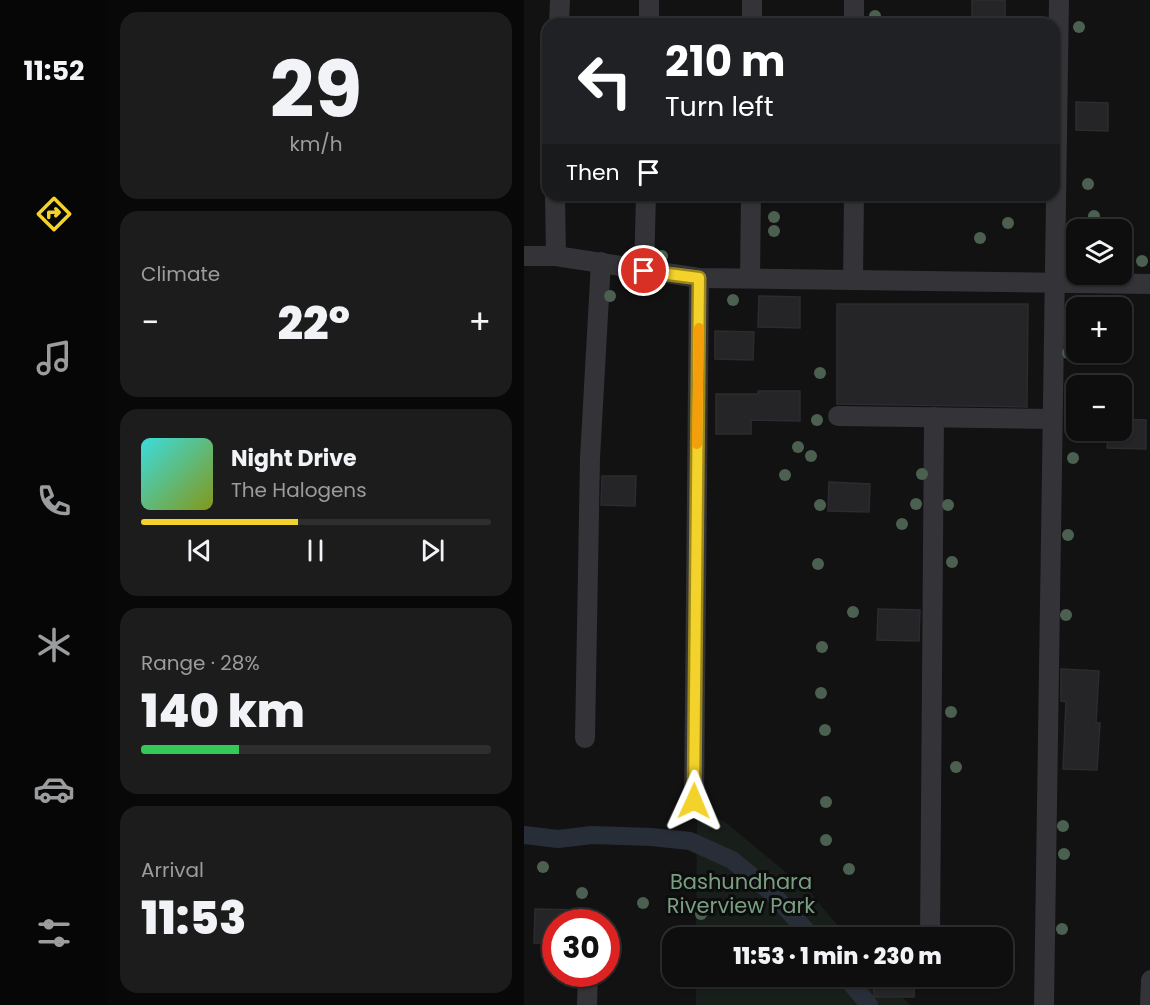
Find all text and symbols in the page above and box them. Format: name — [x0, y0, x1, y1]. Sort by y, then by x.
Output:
text: 210 m — [665, 32, 786, 91]
text: 29 — [270, 35, 362, 144]
icon: left — [566, 42, 644, 120]
text: 11:52 — [24, 52, 84, 89]
text: Turn left — [665, 88, 774, 125]
text: km/h — [289, 130, 343, 158]
icon: arrive — [632, 156, 665, 189]
text: Then — [566, 157, 620, 188]
icon: directions — [33, 193, 75, 235]
map controls — [1066, 219, 1132, 441]
button: layers — [1066, 219, 1132, 285]
pin — [618, 245, 669, 296]
icon: arrive — [627, 254, 660, 287]
text: Climate — [141, 260, 220, 288]
text: 22° — [277, 292, 350, 355]
button: + — [1066, 297, 1132, 363]
text: − — [141, 299, 159, 346]
text: + — [468, 299, 491, 346]
icon: music — [33, 337, 75, 379]
button: − — [1066, 375, 1132, 441]
text: Night Drive — [231, 443, 357, 474]
text: The Halogens — [231, 476, 367, 504]
icon: phone — [33, 480, 75, 522]
icon: previous — [183, 534, 216, 567]
icon: pause — [299, 534, 332, 567]
icon: next — [416, 534, 449, 567]
icon: climate — [33, 624, 75, 666]
text: Range · 28% — [141, 649, 260, 677]
text: 140 km — [141, 680, 305, 743]
icon: car — [33, 768, 75, 810]
position arrow — [662, 769, 726, 833]
text: Arrival — [141, 856, 204, 884]
park label: Bashundhara Riverview Park — [667, 867, 815, 920]
text: 11:53 — [141, 887, 246, 950]
speed limit sign: 30 — [542, 909, 620, 987]
icon: filters — [33, 912, 75, 954]
text: 11:53 · 1 min · 230 m — [733, 941, 942, 972]

